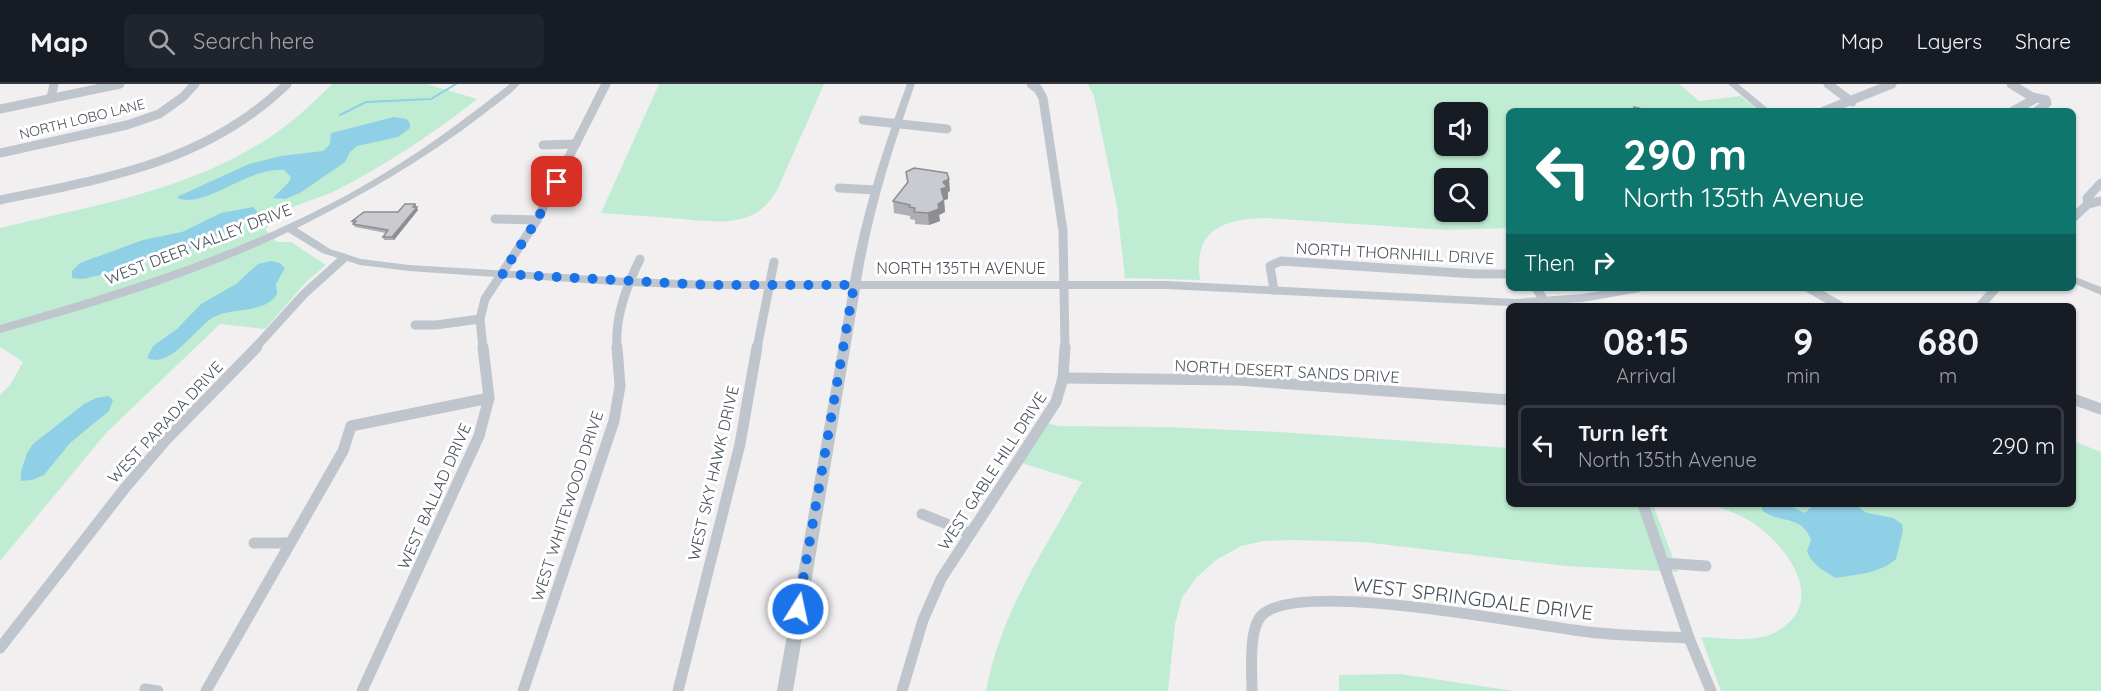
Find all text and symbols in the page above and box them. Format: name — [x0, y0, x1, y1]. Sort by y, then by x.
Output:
search box — [124, 14, 544, 68]
text: Map — [30, 24, 88, 59]
icon: search — [145, 25, 178, 58]
text: Search here — [193, 27, 315, 55]
text: Map — [1841, 28, 1884, 54]
text: Layers — [1917, 28, 1982, 54]
text: Share — [2015, 28, 2071, 54]
street label: NORTH LOBO LANE — [17, 95, 147, 143]
map controls — [1434, 102, 1488, 222]
button: sound — [1434, 102, 1488, 156]
text: 290 m — [1623, 128, 1747, 181]
icon: left — [1524, 132, 1602, 210]
pin — [531, 156, 582, 207]
icon: arrive — [540, 165, 573, 198]
button: search — [1434, 168, 1488, 222]
text: North 135th Avenue — [1623, 180, 1864, 214]
street label: WEST DEER VALLEY DRIVE — [102, 199, 294, 289]
street label: NORTH THORNHILL DRIVE — [1295, 238, 1495, 268]
icon: right — [1587, 246, 1620, 279]
text: Then — [1524, 249, 1575, 277]
street label: NORTH 135TH AVENUE — [876, 258, 1046, 278]
text: 08:15 — [1603, 319, 1689, 364]
text: 9 — [1793, 319, 1814, 364]
text: 680 — [1917, 319, 1979, 364]
street label: NORTH DESERT SANDS DRIVE — [1174, 355, 1400, 387]
street label: WEST PARADA DRIVE — [103, 357, 227, 487]
text: Arrival — [1616, 363, 1676, 388]
text: min — [1786, 363, 1820, 388]
text: m — [1939, 363, 1957, 388]
street label: WEST SKY HAWK DRIVE — [683, 383, 743, 563]
street label: WEST GABLE HILL DRIVE — [933, 388, 1051, 554]
street label: WEST WHITEWOOD DRIVE — [527, 408, 607, 604]
text: Turn left — [1578, 419, 1668, 447]
street label: WEST BALLAD DRIVE — [393, 420, 475, 572]
icon: left — [1527, 429, 1560, 462]
text: 290 m — [1991, 432, 2055, 460]
text: North 135th Avenue — [1578, 447, 1757, 472]
street label: WEST SPRINGDALE DRIVE — [1352, 571, 1594, 625]
position arrow — [766, 577, 830, 641]

